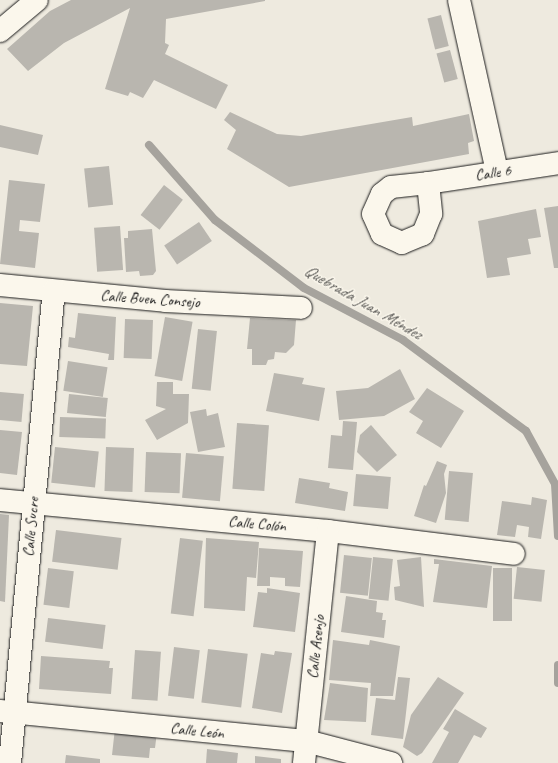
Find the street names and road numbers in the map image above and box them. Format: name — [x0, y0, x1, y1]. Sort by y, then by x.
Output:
street label: Calle 6 — [474, 161, 512, 185]
street label: Calle Buen Consejo — [100, 286, 200, 312]
street label: Calle Sucre — [19, 497, 43, 557]
street label: Calle Colón — [227, 512, 287, 536]
street label: Calle Asenjo — [303, 614, 329, 680]
street label: Calle León — [169, 719, 225, 743]

